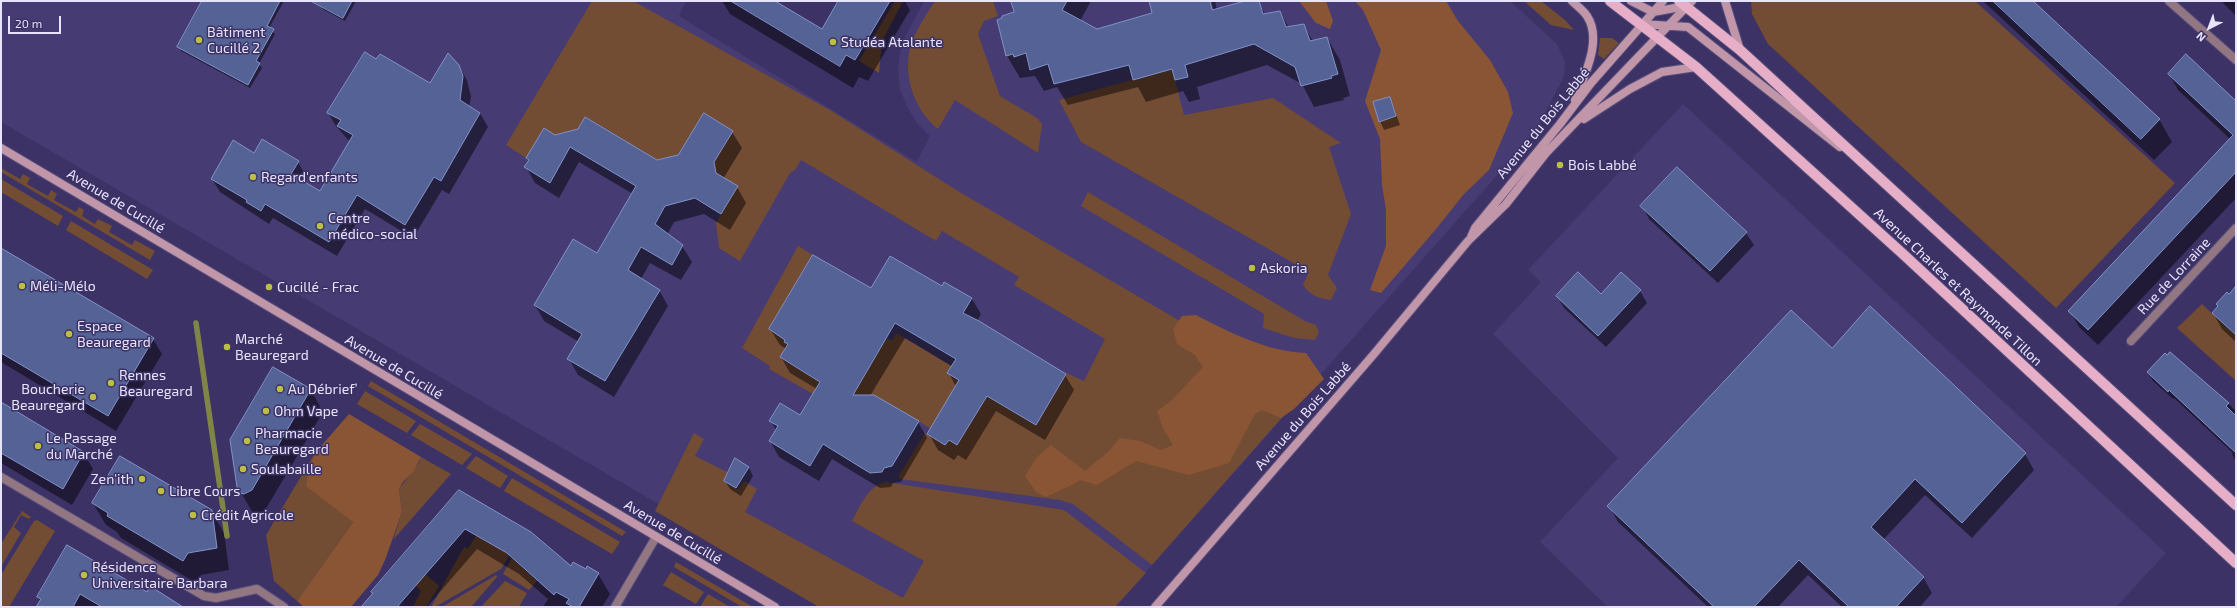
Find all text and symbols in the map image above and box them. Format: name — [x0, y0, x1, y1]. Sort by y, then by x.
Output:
scale bar — [10, 8, 63, 34]
north arrow — [2189, 8, 2229, 48]
text: 20 m — [15, 16, 42, 30]
place label: Bâtiment Cucillé 2 — [207, 24, 265, 56]
text: N — [2193, 30, 2208, 45]
place label: Studéa Atalante — [841, 34, 943, 50]
marker: Bâtiment Cucillé 2 — [194, 35, 204, 45]
marker: Studéa Atalante — [828, 37, 838, 47]
street label: Avenue du Bois Labbé — [1493, 64, 1593, 182]
place label: Bois Labbé — [1568, 157, 1637, 173]
marker: Bois Labbé — [1555, 160, 1565, 170]
street label: Avenue de Cucillé — [64, 165, 168, 237]
place label: Regard'enfants — [261, 169, 358, 185]
marker: Regard'enfants — [248, 172, 258, 182]
street label: Avenue Charles et Raymonde Tillon — [1870, 204, 2046, 370]
place label: Centre médico-social — [328, 210, 417, 242]
marker: Centre médico-social — [315, 221, 325, 231]
street label: Rue de Lorraine — [2134, 234, 2214, 318]
place label: Askoria — [1260, 260, 1307, 276]
marker: Askoria — [1247, 263, 1257, 273]
place label: Méli-Mélo — [30, 278, 96, 294]
place label: Cucillé - Frac — [277, 279, 359, 295]
marker: Méli-Mélo — [17, 281, 27, 291]
marker: Cucillé - Frac — [264, 282, 274, 292]
place label: Espace Beauregard — [77, 318, 151, 350]
marker: Espace Beauregard — [64, 329, 74, 339]
place label: Marché Beauregard — [235, 331, 309, 364]
street label: Avenue de Cucillé — [342, 331, 446, 403]
marker: Marché Beauregard — [222, 342, 232, 352]
street label: Avenue du Bois Labbé — [1251, 358, 1355, 474]
place label: Rennes Beauregard — [119, 367, 193, 400]
marker: Rennes Beauregard — [106, 378, 116, 388]
place label: Boucherie Beauregard — [11, 381, 85, 414]
place label: Au Débrief’ — [288, 381, 358, 397]
marker: Au Débrief’ — [275, 384, 285, 394]
marker: Boucherie Beauregard — [88, 392, 98, 402]
place label: Ohm Vape — [274, 403, 338, 419]
marker: Ohm Vape — [261, 406, 271, 416]
place label: Pharmacie Beauregard — [255, 425, 329, 458]
place label: Le Passage du Marché — [46, 430, 117, 462]
marker: Pharmacie Beauregard — [242, 436, 252, 446]
marker: Le Passage du Marché — [33, 441, 43, 451]
place label: Soulabaille — [251, 461, 322, 477]
marker: Soulabaille — [238, 464, 248, 474]
place label: Zen'ith — [91, 471, 134, 487]
marker: Zen'ith — [137, 474, 147, 484]
place label: Libre Cours — [169, 483, 240, 499]
marker: Libre Cours — [156, 486, 166, 496]
street label: Avenue de Cucillé — [621, 496, 725, 568]
place label: Crédit Agricole — [201, 507, 294, 523]
marker: Crédit Agricole — [188, 510, 198, 520]
place label: Résidence Universitaire Barbara — [92, 559, 227, 592]
marker: Résidence Universitaire Barbara — [79, 570, 89, 580]

